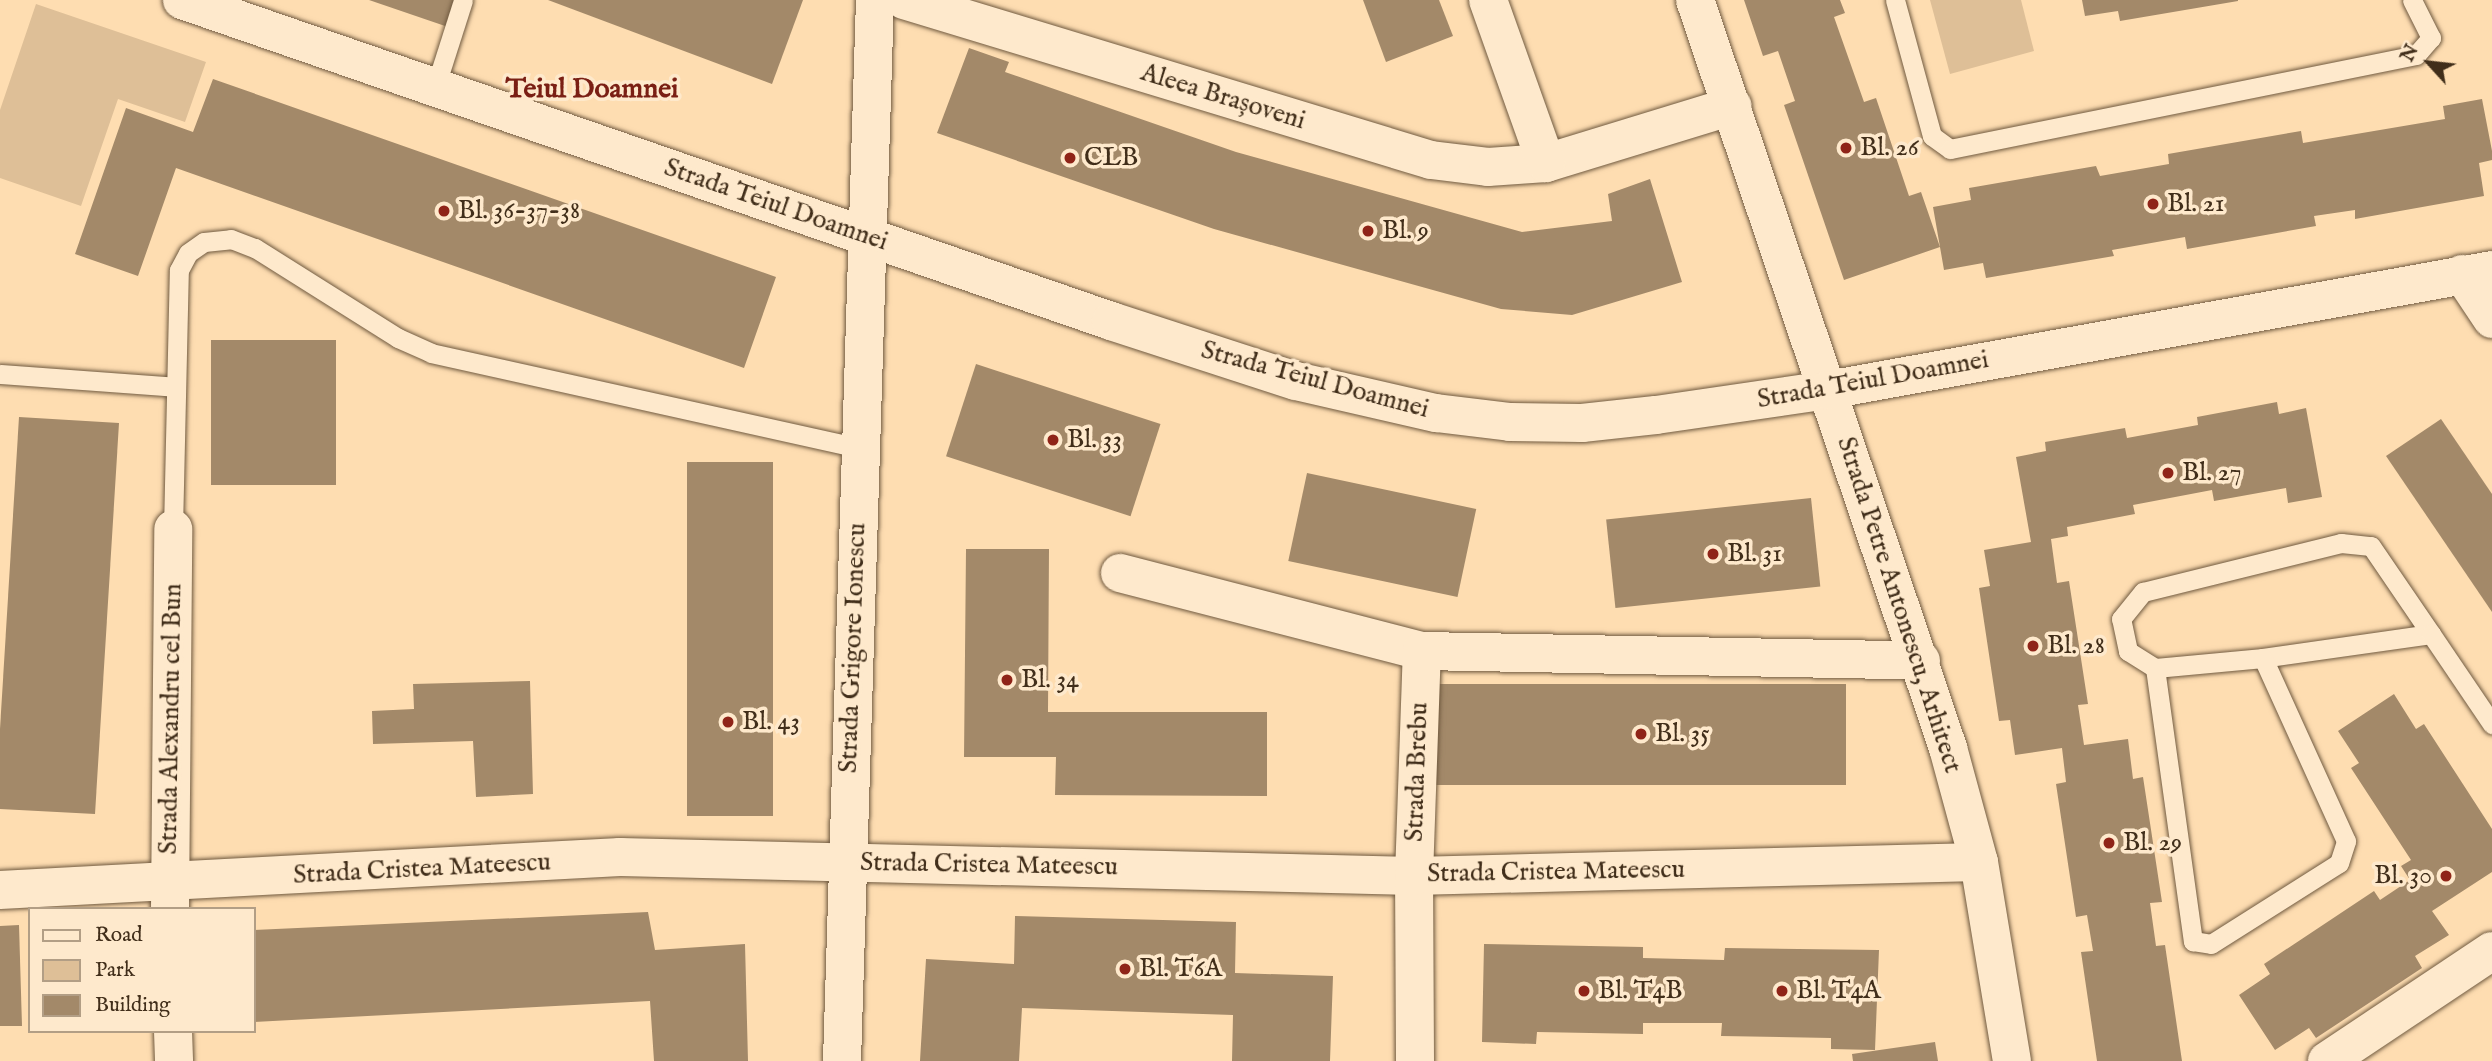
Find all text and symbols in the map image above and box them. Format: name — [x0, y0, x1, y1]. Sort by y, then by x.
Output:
north arrow — [2394, 28, 2464, 98]
text: N — [2396, 41, 2425, 66]
street label: Aleea Brașoveni — [1137, 57, 1309, 137]
district label: Teiul Doamnei — [505, 73, 679, 107]
place label: Bl. 26 — [1860, 132, 1919, 164]
marker: Bl. 26 — [1838, 140, 1854, 156]
place label: CLB — [1084, 142, 1138, 174]
marker: CLB — [1062, 150, 1078, 166]
street label: Strada Teiul Doamnei — [660, 152, 892, 258]
place label: Bl. 21 — [2167, 188, 2224, 220]
place label: Bl. 36-37-38 — [458, 195, 580, 227]
marker: Bl. 21 — [2145, 196, 2161, 212]
marker: Bl. 36-37-38 — [436, 203, 452, 219]
place label: Bl. 9 — [1382, 215, 1429, 247]
marker: Bl. 9 — [1360, 223, 1376, 239]
street label: Strada Teiul Doamnei — [1198, 335, 1432, 425]
street label: Strada Teiul Doamnei — [1755, 344, 1991, 416]
place label: Bl. 33 — [1067, 424, 1122, 456]
marker: Bl. 33 — [1045, 432, 1061, 448]
street label: Strada Petre Antonescu, Arhitect — [1830, 433, 1968, 777]
place label: Bl. 27 — [2182, 457, 2242, 489]
marker: Bl. 27 — [2160, 465, 2176, 481]
street label: Strada Grigore Ionescu — [833, 522, 873, 774]
place label: Bl. 31 — [1727, 538, 1782, 570]
marker: Bl. 31 — [1705, 546, 1721, 562]
street label: Strada Alexandru cel Bun — [153, 583, 189, 855]
place label: Bl. 28 — [2047, 630, 2105, 662]
marker: Bl. 28 — [2025, 638, 2041, 654]
place label: Bl. 34 — [1021, 664, 1079, 696]
marker: Bl. 34 — [999, 672, 1015, 688]
street label: Strada Brebu — [1399, 702, 1435, 842]
place label: Bl. 43 — [742, 706, 800, 738]
marker: Bl. 43 — [720, 714, 736, 730]
place label: Bl. 35 — [1655, 718, 1710, 750]
marker: Bl. 35 — [1633, 726, 1649, 742]
place label: Bl. 29 — [2123, 827, 2182, 859]
marker: Bl. 29 — [2101, 835, 2117, 851]
street label: Strada Cristea Mateescu — [292, 847, 552, 891]
street label: Strada Cristea Mateescu — [860, 847, 1118, 883]
street label: Strada Cristea Mateescu — [1427, 854, 1685, 890]
place label: Bl. 30 — [2374, 860, 2432, 892]
marker: Bl. 30 — [2438, 868, 2454, 884]
legend — [28, 907, 256, 1033]
text: Road — [95, 922, 142, 949]
place label: Bl. T6A — [1139, 953, 1222, 985]
text: Park — [95, 957, 135, 984]
marker: Bl. T6A — [1117, 961, 1133, 977]
place label: Bl. T4B — [1598, 975, 1682, 1007]
place label: Bl. T4A — [1796, 975, 1881, 1007]
marker: Bl. T4B — [1576, 983, 1592, 999]
marker: Bl. T4A — [1774, 983, 1790, 999]
text: Building — [95, 992, 170, 1019]

